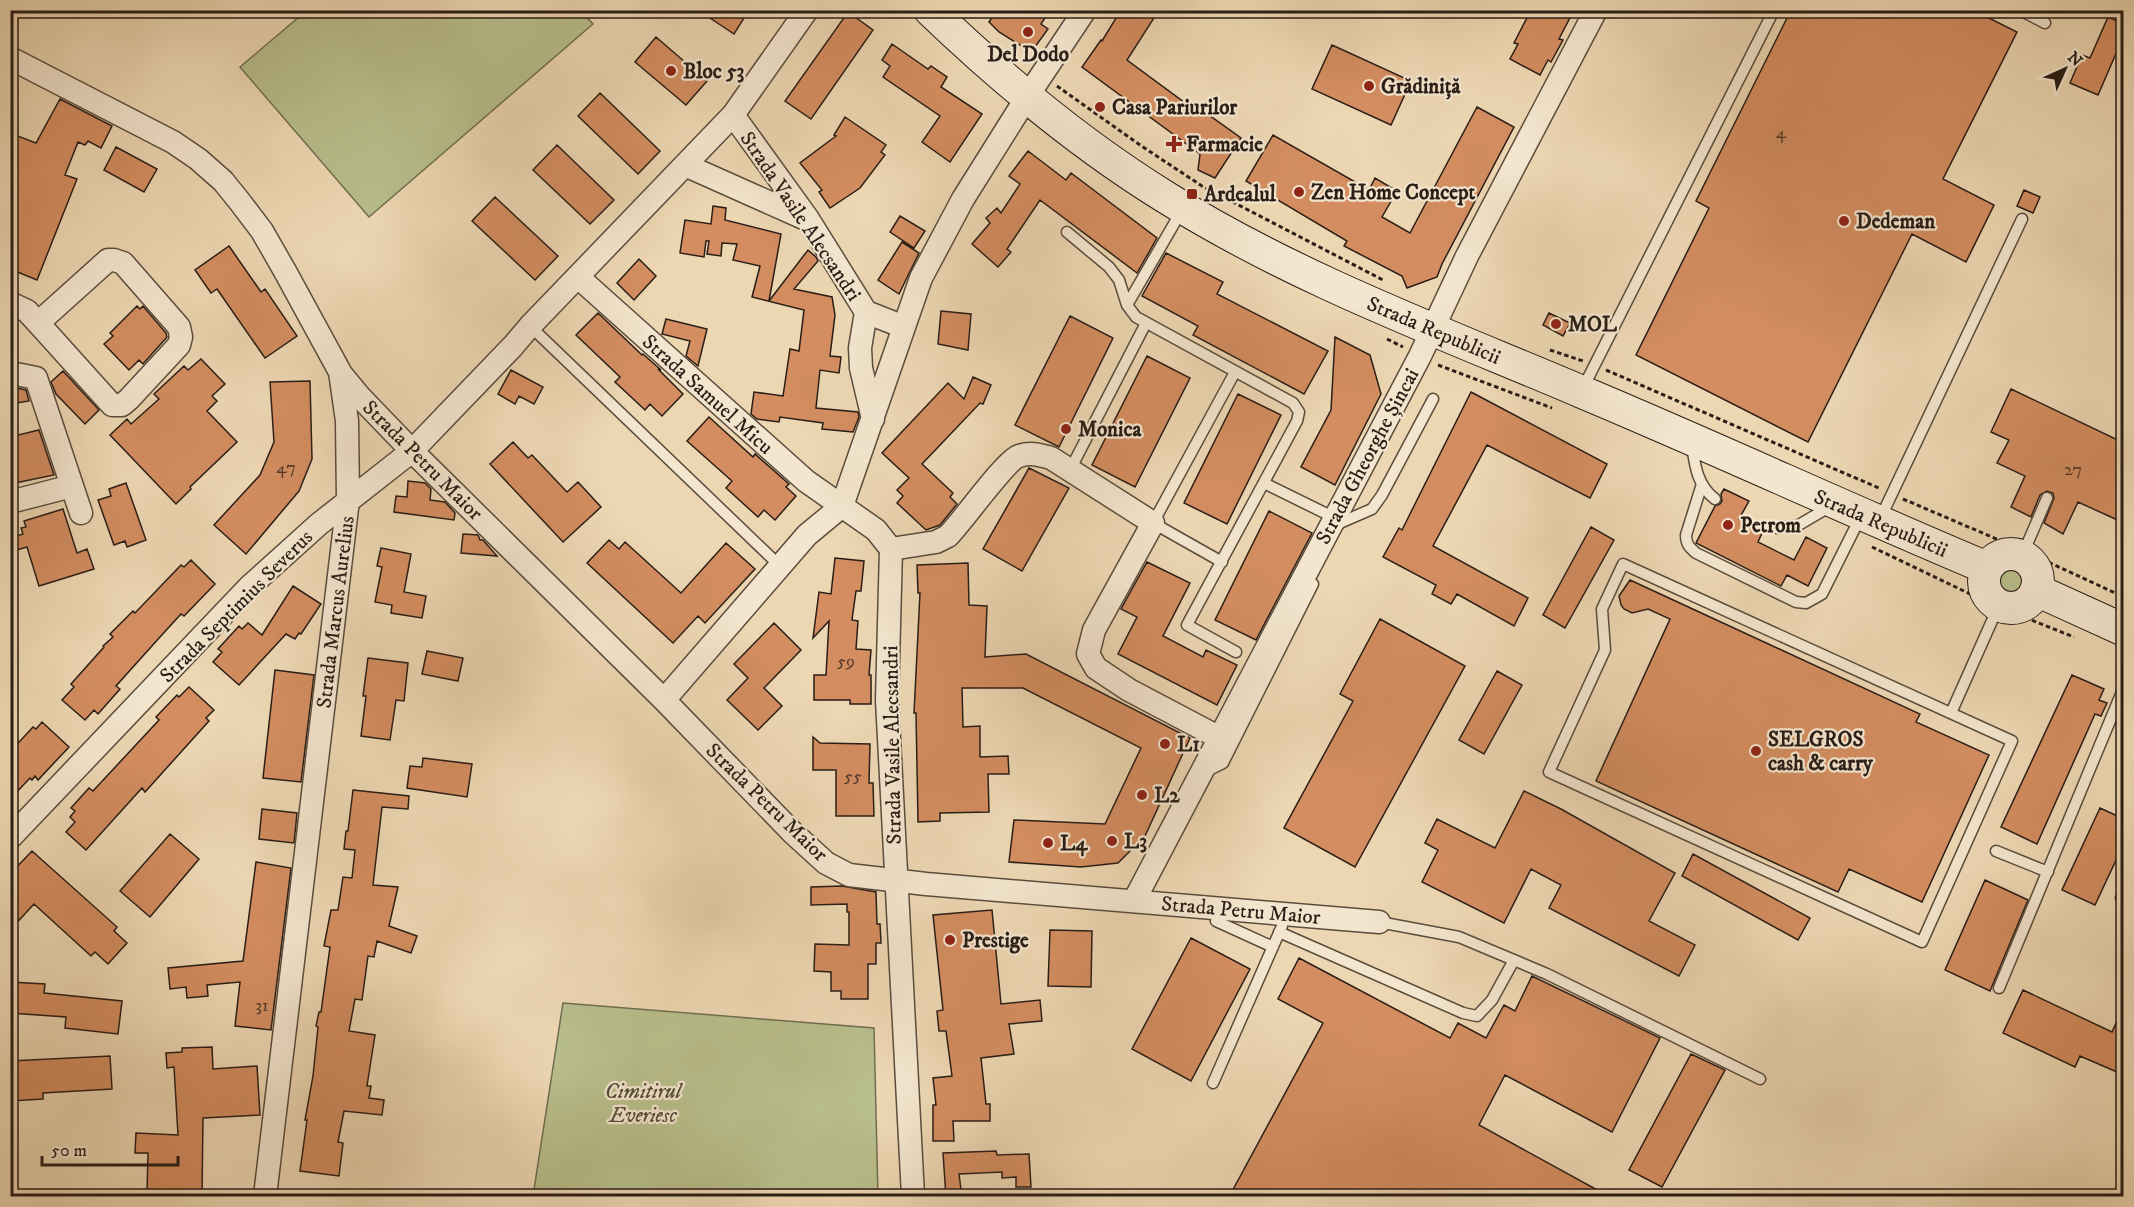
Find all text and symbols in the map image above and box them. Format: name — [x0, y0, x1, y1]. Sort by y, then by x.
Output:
marker: Del Dodo — [1021, 25, 1035, 39]
north arrow — [2035, 39, 2095, 99]
place label: Del Dodo — [987, 42, 1069, 68]
text: N — [2063, 47, 2087, 71]
place label: Bloc 53 — [683, 59, 745, 85]
marker: Bloc 53 — [664, 64, 678, 78]
place label: Grădiniță — [1381, 74, 1461, 100]
marker: Grădiniță — [1362, 79, 1376, 93]
place label: Casa Pariurilor — [1112, 95, 1238, 121]
marker: Casa Pariurilor — [1093, 100, 1107, 114]
house number: 4 — [1776, 122, 1787, 144]
street label: Strada Vasile Alecsandri — [734, 127, 867, 306]
place label: Farmacie — [1186, 132, 1263, 158]
marker: Farmacie — [1167, 137, 1181, 151]
place label: Zen Home Concept — [1311, 180, 1475, 206]
place label: Ardealul — [1203, 182, 1277, 208]
marker: Zen Home Concept — [1292, 185, 1306, 199]
marker: Ardealul — [1185, 187, 1199, 201]
place label: Dedeman — [1856, 209, 1936, 235]
marker: Dedeman — [1837, 214, 1851, 228]
street label: Strada Republicii — [1363, 291, 1504, 371]
place label: MOL — [1568, 312, 1618, 338]
marker: MOL — [1549, 317, 1563, 331]
street label: Strada Samuel Micu — [636, 329, 778, 460]
street label: Strada Gheorghe Șincai — [1310, 364, 1425, 549]
street label: Strada Petru Maior — [357, 395, 488, 526]
place label: Monica — [1078, 417, 1143, 443]
marker: Monica — [1059, 422, 1073, 436]
house number: 47 — [276, 457, 296, 479]
house number: 27 — [2064, 459, 2082, 481]
street label: Strada Republicii — [1810, 484, 1951, 564]
place label: Petrom — [1740, 513, 1801, 539]
street label: Strada Marcus Aurelius — [311, 514, 361, 710]
marker: Petrom — [1721, 518, 1735, 532]
street label: Strada Septimius Severus — [155, 525, 319, 689]
street label: Strada Vasile Alecsandri — [878, 645, 908, 845]
house number: 59 — [837, 651, 855, 673]
place label: SELGROS cash & carry — [1768, 727, 1874, 777]
place label: L1 — [1177, 732, 1200, 758]
marker: L1 — [1158, 737, 1172, 751]
street label: Strada Petru Maior — [700, 738, 833, 868]
marker: SELGROS cash & carry — [1749, 744, 1763, 758]
house number: 55 — [844, 766, 862, 788]
place label: L2 — [1154, 783, 1180, 809]
marker: L2 — [1135, 788, 1149, 802]
place label: L3 — [1124, 829, 1147, 855]
place label: L4 — [1060, 831, 1088, 857]
marker: L3 — [1105, 834, 1119, 848]
marker: L4 — [1041, 836, 1055, 850]
street label: Strada Petru Maior — [1160, 891, 1322, 931]
place label: Prestige — [962, 928, 1029, 954]
marker: Prestige — [943, 933, 957, 947]
house number: 31 — [255, 995, 269, 1017]
park label: Cimitirul Everiesc — [605, 1079, 684, 1129]
scale bar — [42, 1129, 178, 1167]
text: 50 m — [51, 1140, 87, 1162]

